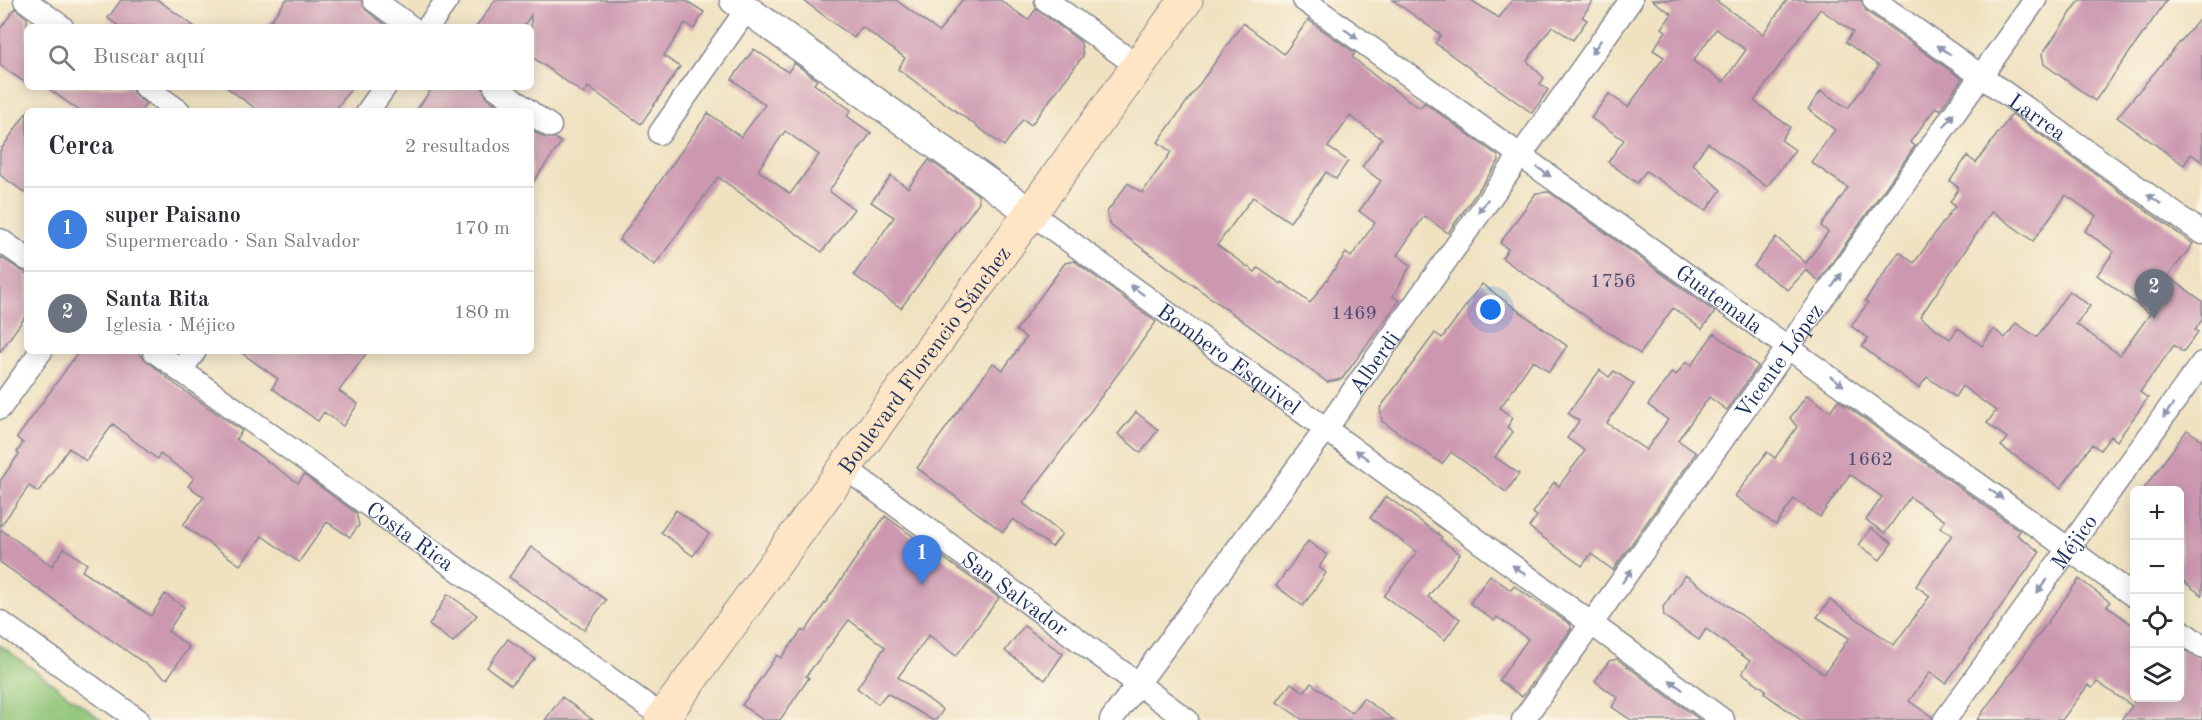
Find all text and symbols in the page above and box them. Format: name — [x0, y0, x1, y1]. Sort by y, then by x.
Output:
search box — [24, 24, 534, 90]
one-way arrow — [1343, 28, 1359, 40]
one-way arrow — [1591, 40, 1603, 55]
icon: search — [45, 41, 78, 74]
one-way arrow — [1937, 44, 1953, 56]
text: Buscar aquí — [93, 46, 205, 68]
street label: Larrea — [2004, 90, 2070, 146]
one-way arrow — [1943, 113, 1955, 129]
text: Cerca — [48, 134, 114, 160]
text: 2 resultados — [405, 137, 510, 157]
one-way arrow — [1536, 166, 1552, 178]
one-way arrow — [2147, 194, 2162, 206]
one-way arrow — [1478, 198, 1489, 214]
text: super Paisano — [105, 205, 241, 227]
text: 1 — [62, 219, 73, 239]
text: 170 m — [454, 219, 510, 239]
text: Supermercado · San Salvador — [105, 232, 360, 252]
street label: Boulevard Florencio Sánchez — [835, 243, 1015, 479]
street label: Guatemala — [1671, 262, 1766, 339]
pin: 2 — [2134, 270, 2174, 319]
house number: 1756 — [1590, 272, 1636, 292]
one-way arrow — [1831, 272, 1842, 288]
one-way arrow — [1129, 284, 1145, 296]
text: Santa Rita — [105, 289, 209, 311]
your location — [1476, 295, 1505, 324]
street label: Bombero Esquivel — [1153, 301, 1304, 420]
street label: Vicente López — [1732, 301, 1828, 423]
text: 2 — [62, 303, 73, 323]
text: 180 m — [454, 303, 510, 323]
house number: 1469 — [1331, 304, 1377, 324]
text: Iglesia · Méjico — [105, 316, 235, 336]
street label: Alberdi — [1346, 328, 1405, 398]
one-way arrow — [1829, 375, 1845, 387]
one-way arrow — [2162, 402, 2174, 418]
one-way arrow — [1354, 449, 1369, 461]
house number: 1662 — [1847, 450, 1893, 470]
map controls — [2130, 486, 2184, 702]
button: + — [2130, 486, 2184, 540]
one-way arrow — [1988, 488, 2004, 500]
street label: Costa Rica — [361, 498, 457, 576]
street label: Méjico — [2048, 511, 2102, 574]
pin: 1 — [902, 536, 942, 585]
button: − — [2130, 540, 2184, 594]
street label: San Salvador — [957, 549, 1072, 641]
one-way arrow — [1512, 564, 1528, 576]
one-way arrow — [1621, 569, 1633, 585]
one-way arrow — [2036, 578, 2048, 594]
button: locate — [2130, 594, 2184, 648]
button: layers — [2130, 648, 2184, 702]
one-way arrow — [1669, 680, 1684, 692]

